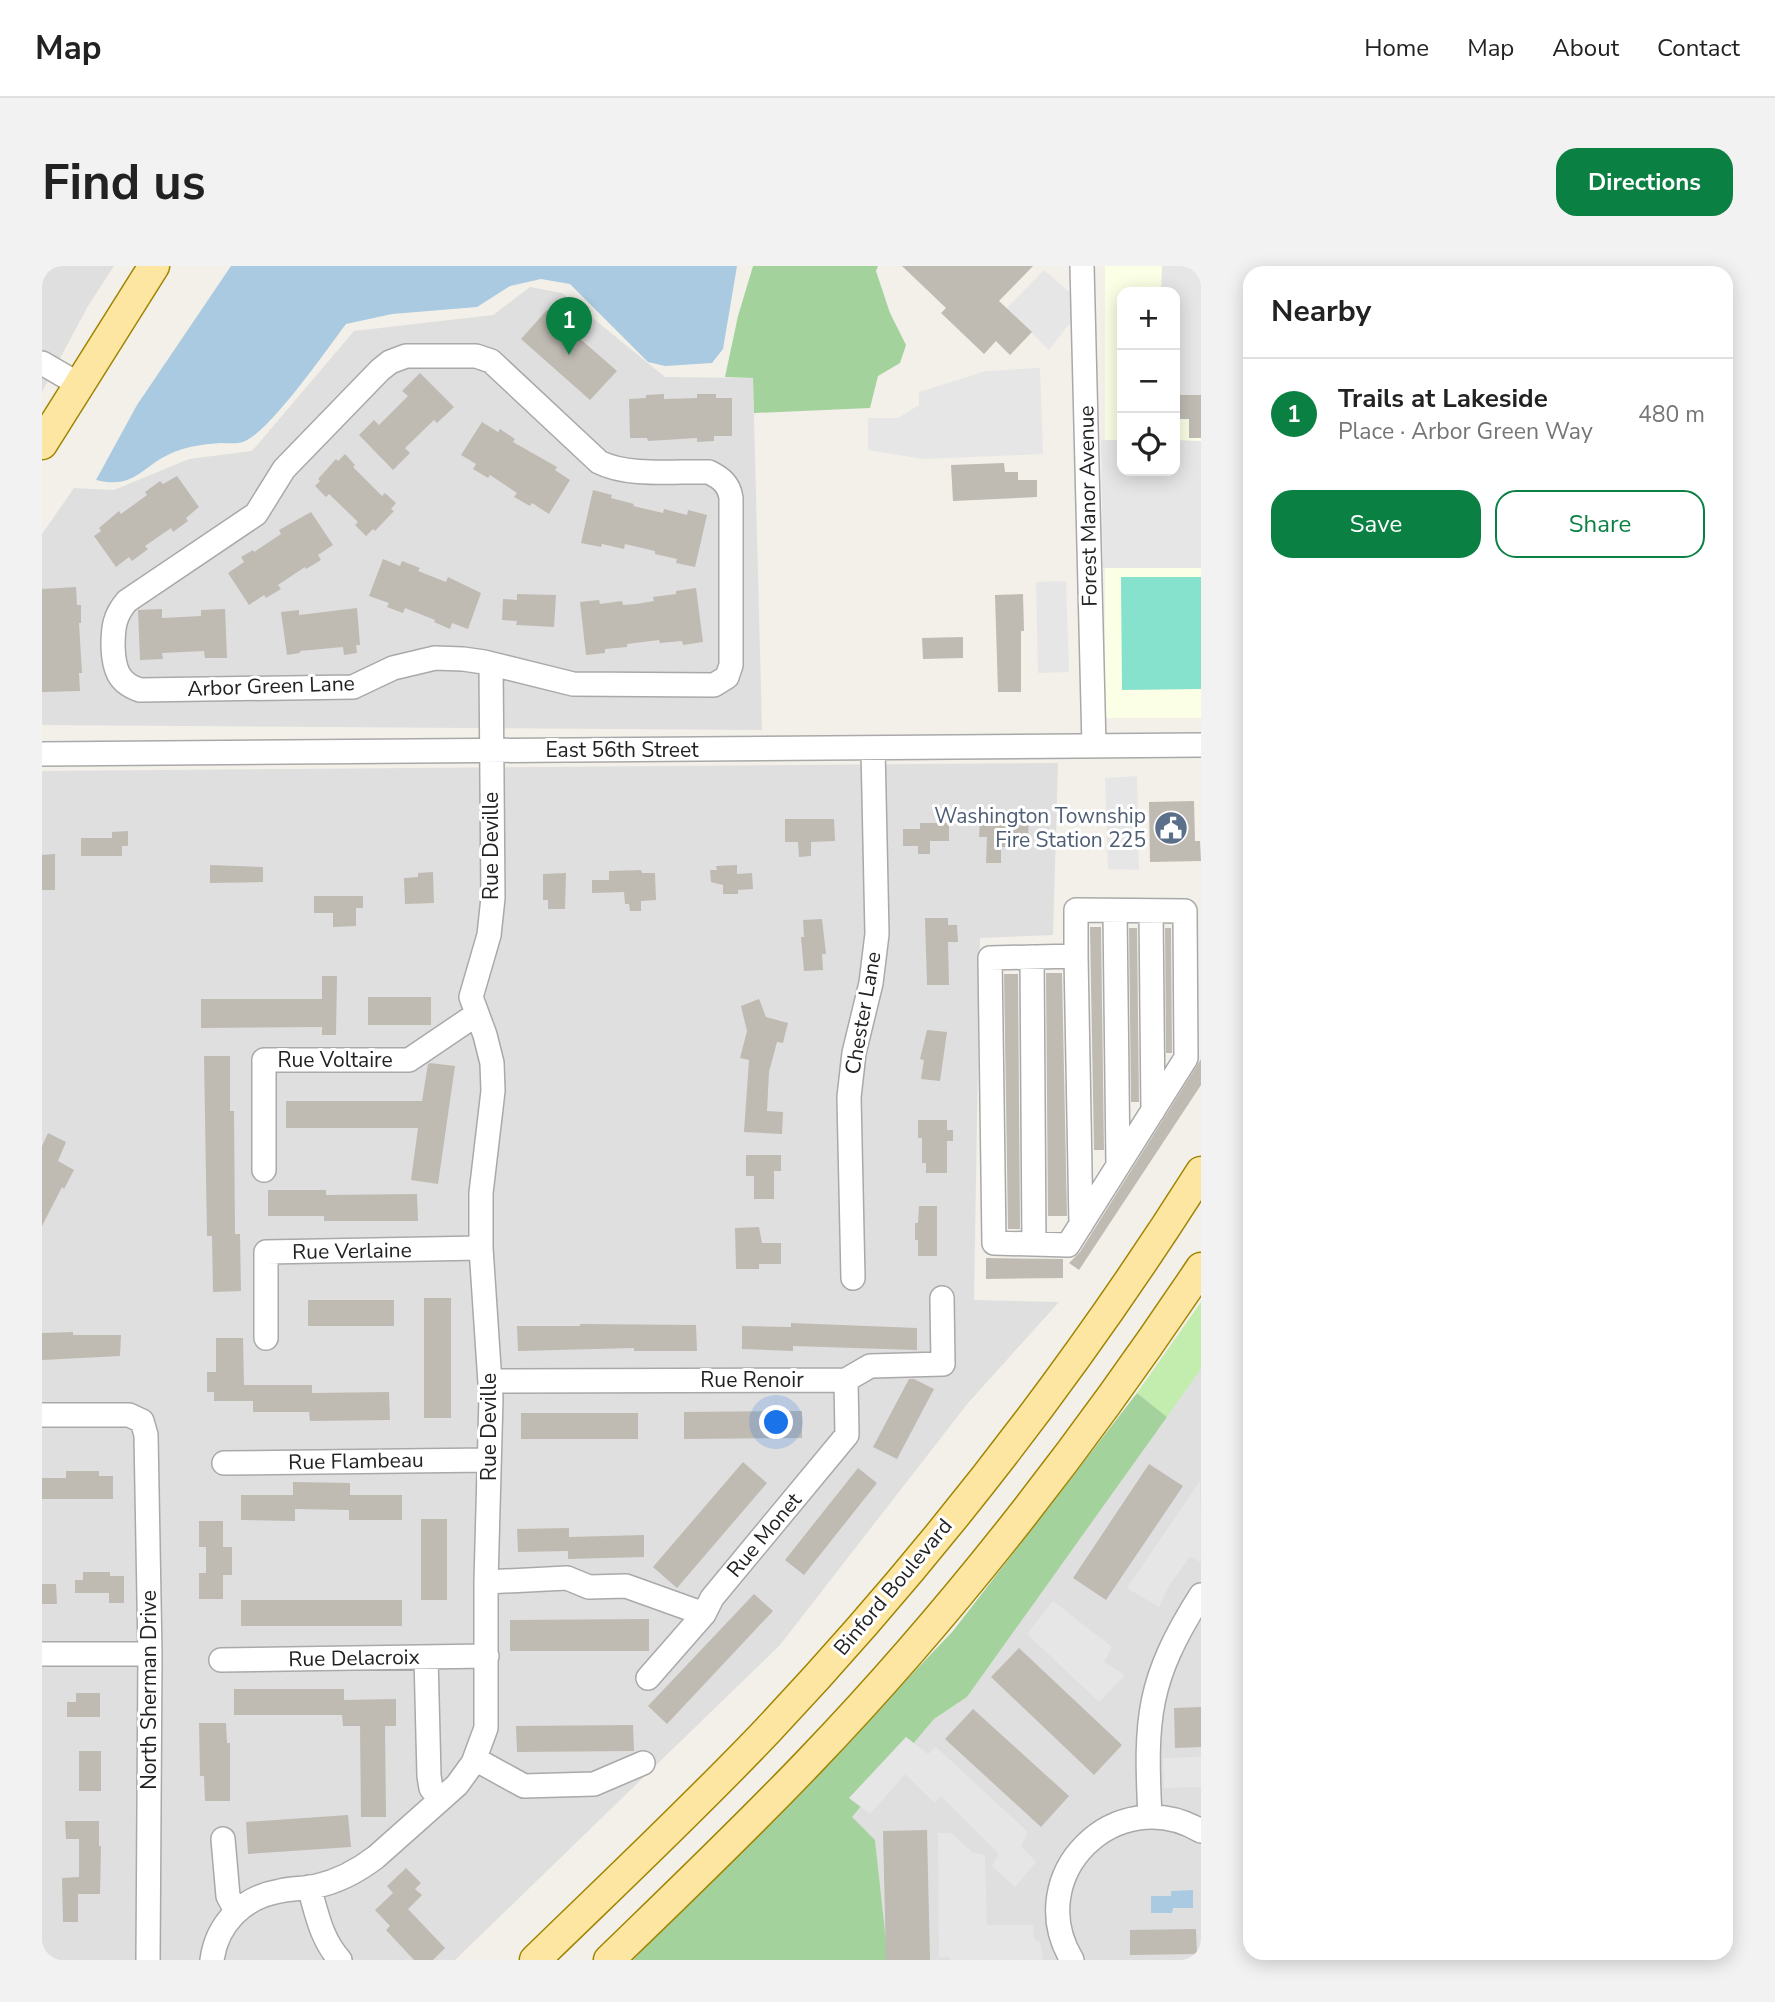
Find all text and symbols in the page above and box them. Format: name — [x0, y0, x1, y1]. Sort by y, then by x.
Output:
text: Map — [35, 26, 102, 71]
text: Home — [1364, 32, 1429, 64]
text: Map — [1467, 32, 1514, 64]
text: About — [1552, 32, 1619, 64]
text: Contact — [1657, 32, 1740, 64]
button: Directions — [1556, 148, 1733, 216]
text: Find us — [42, 149, 206, 216]
map controls — [1117, 287, 1180, 476]
button: + — [1117, 287, 1180, 350]
text: Nearby — [1271, 291, 1371, 332]
pin: 1 — [546, 297, 592, 355]
button: − — [1117, 350, 1180, 413]
text: Trails at Lakeside — [1338, 381, 1548, 416]
text: 1 — [1287, 399, 1301, 430]
text: 480 m — [1638, 399, 1705, 430]
street label: Forest Manor Avenue — [1072, 405, 1104, 607]
button: locate — [1117, 413, 1180, 476]
text: Place · Arbor Green Way — [1338, 416, 1593, 447]
button: Save — [1271, 490, 1481, 558]
button: Share — [1495, 490, 1705, 558]
street label: Arbor Green Lane — [187, 669, 355, 703]
street label: East 56th Street — [545, 736, 699, 764]
street label: Rue Deville — [477, 792, 505, 900]
place label: Washington Township Fire Station 225 — [934, 802, 1146, 854]
public building icon: Washington Township Fire Station 225 — [1152, 809, 1190, 847]
street label: Chester Lane — [838, 949, 888, 1077]
street label: Rue Voltaire — [277, 1046, 393, 1074]
street label: Rue Verlaine — [292, 1236, 412, 1266]
street label: Rue Renoir — [700, 1366, 804, 1394]
street label: Rue Deville — [475, 1373, 503, 1481]
your location — [759, 1405, 793, 1439]
street label: Rue Flambeau — [288, 1446, 424, 1476]
street label: Rue Monet — [720, 1486, 808, 1583]
street label: Binford Boulevard — [827, 1513, 959, 1661]
street label: North Sherman Drive — [135, 1590, 163, 1790]
street label: Rue Delacroix — [288, 1643, 420, 1673]

